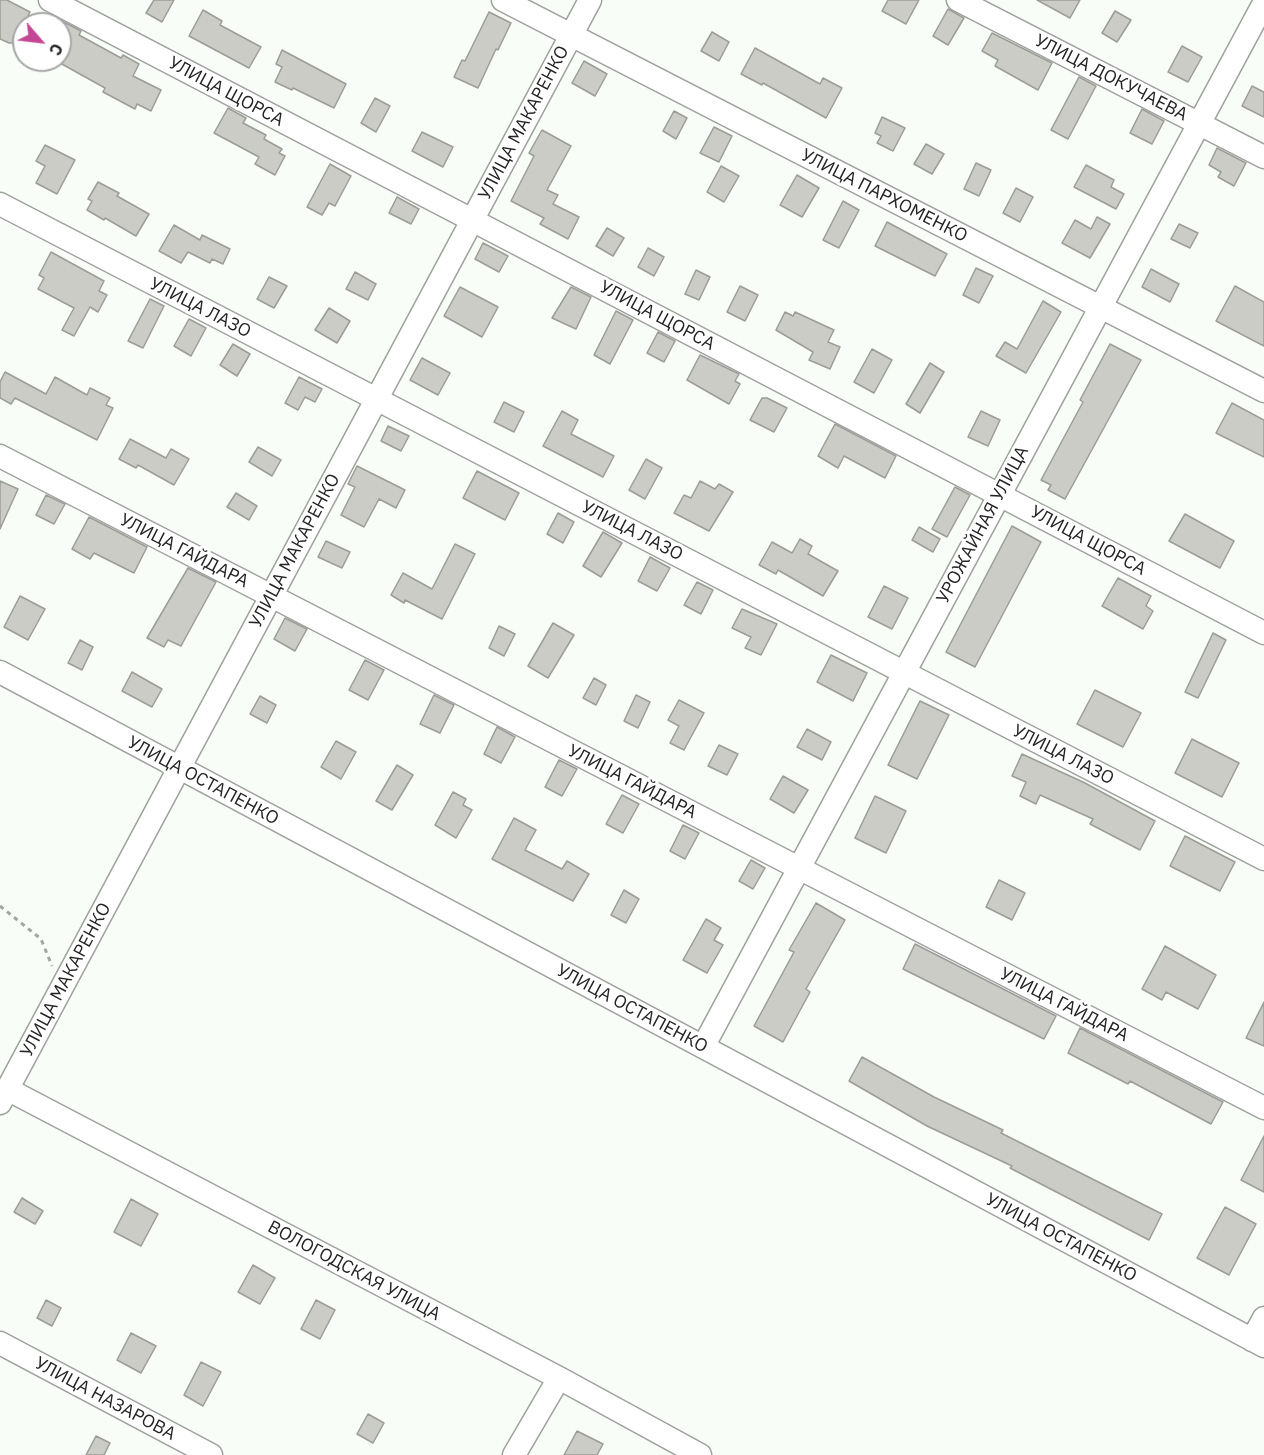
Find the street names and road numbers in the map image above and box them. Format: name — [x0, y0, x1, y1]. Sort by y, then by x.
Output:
street label: УЛИЦА ДОКУЧАЕВА — [1031, 30, 1191, 126]
street label: УЛИЦА МАКАРЕНКО — [474, 42, 574, 204]
street label: УЛИЦА ЩОРСА — [165, 53, 287, 131]
street label: УЛИЦА ПАРХОМЕНКО — [797, 145, 971, 247]
street label: УЛИЦА ЛАЗО — [146, 273, 254, 343]
street label: УЛИЦА ЩОРСА — [596, 277, 718, 355]
street label: УРОЖАЙНАЯ УЛИЦА — [932, 443, 1034, 607]
street label: УЛИЦА МАКАРЕНКО — [245, 470, 345, 632]
street label: УЛИЦА ЛАЗО — [578, 496, 686, 566]
street label: УЛИЦА ЩОРСА — [1027, 502, 1149, 580]
street label: УЛИЦА ГАЙДАРА — [116, 509, 252, 593]
street label: УЛИЦА ЛАЗО — [1009, 720, 1117, 790]
street label: УЛИЦА ОСТАПЕНКО — [124, 732, 282, 830]
street label: УЛИЦА ГАЙДАРА — [564, 740, 700, 824]
street label: УЛИЦА МАКАРЕНКО — [16, 899, 116, 1061]
street label: УЛИЦА ОСТАПЕНКО — [553, 960, 711, 1058]
street label: УЛИЦА ГАЙДАРА — [996, 963, 1132, 1047]
street label: УЛИЦА ОСТАПЕНКО — [982, 1189, 1140, 1287]
street label: ВОЛОГОДСКАЯ УЛИЦА — [264, 1216, 444, 1326]
street label: УЛИЦА НАЗАРОВА — [31, 1353, 179, 1445]

